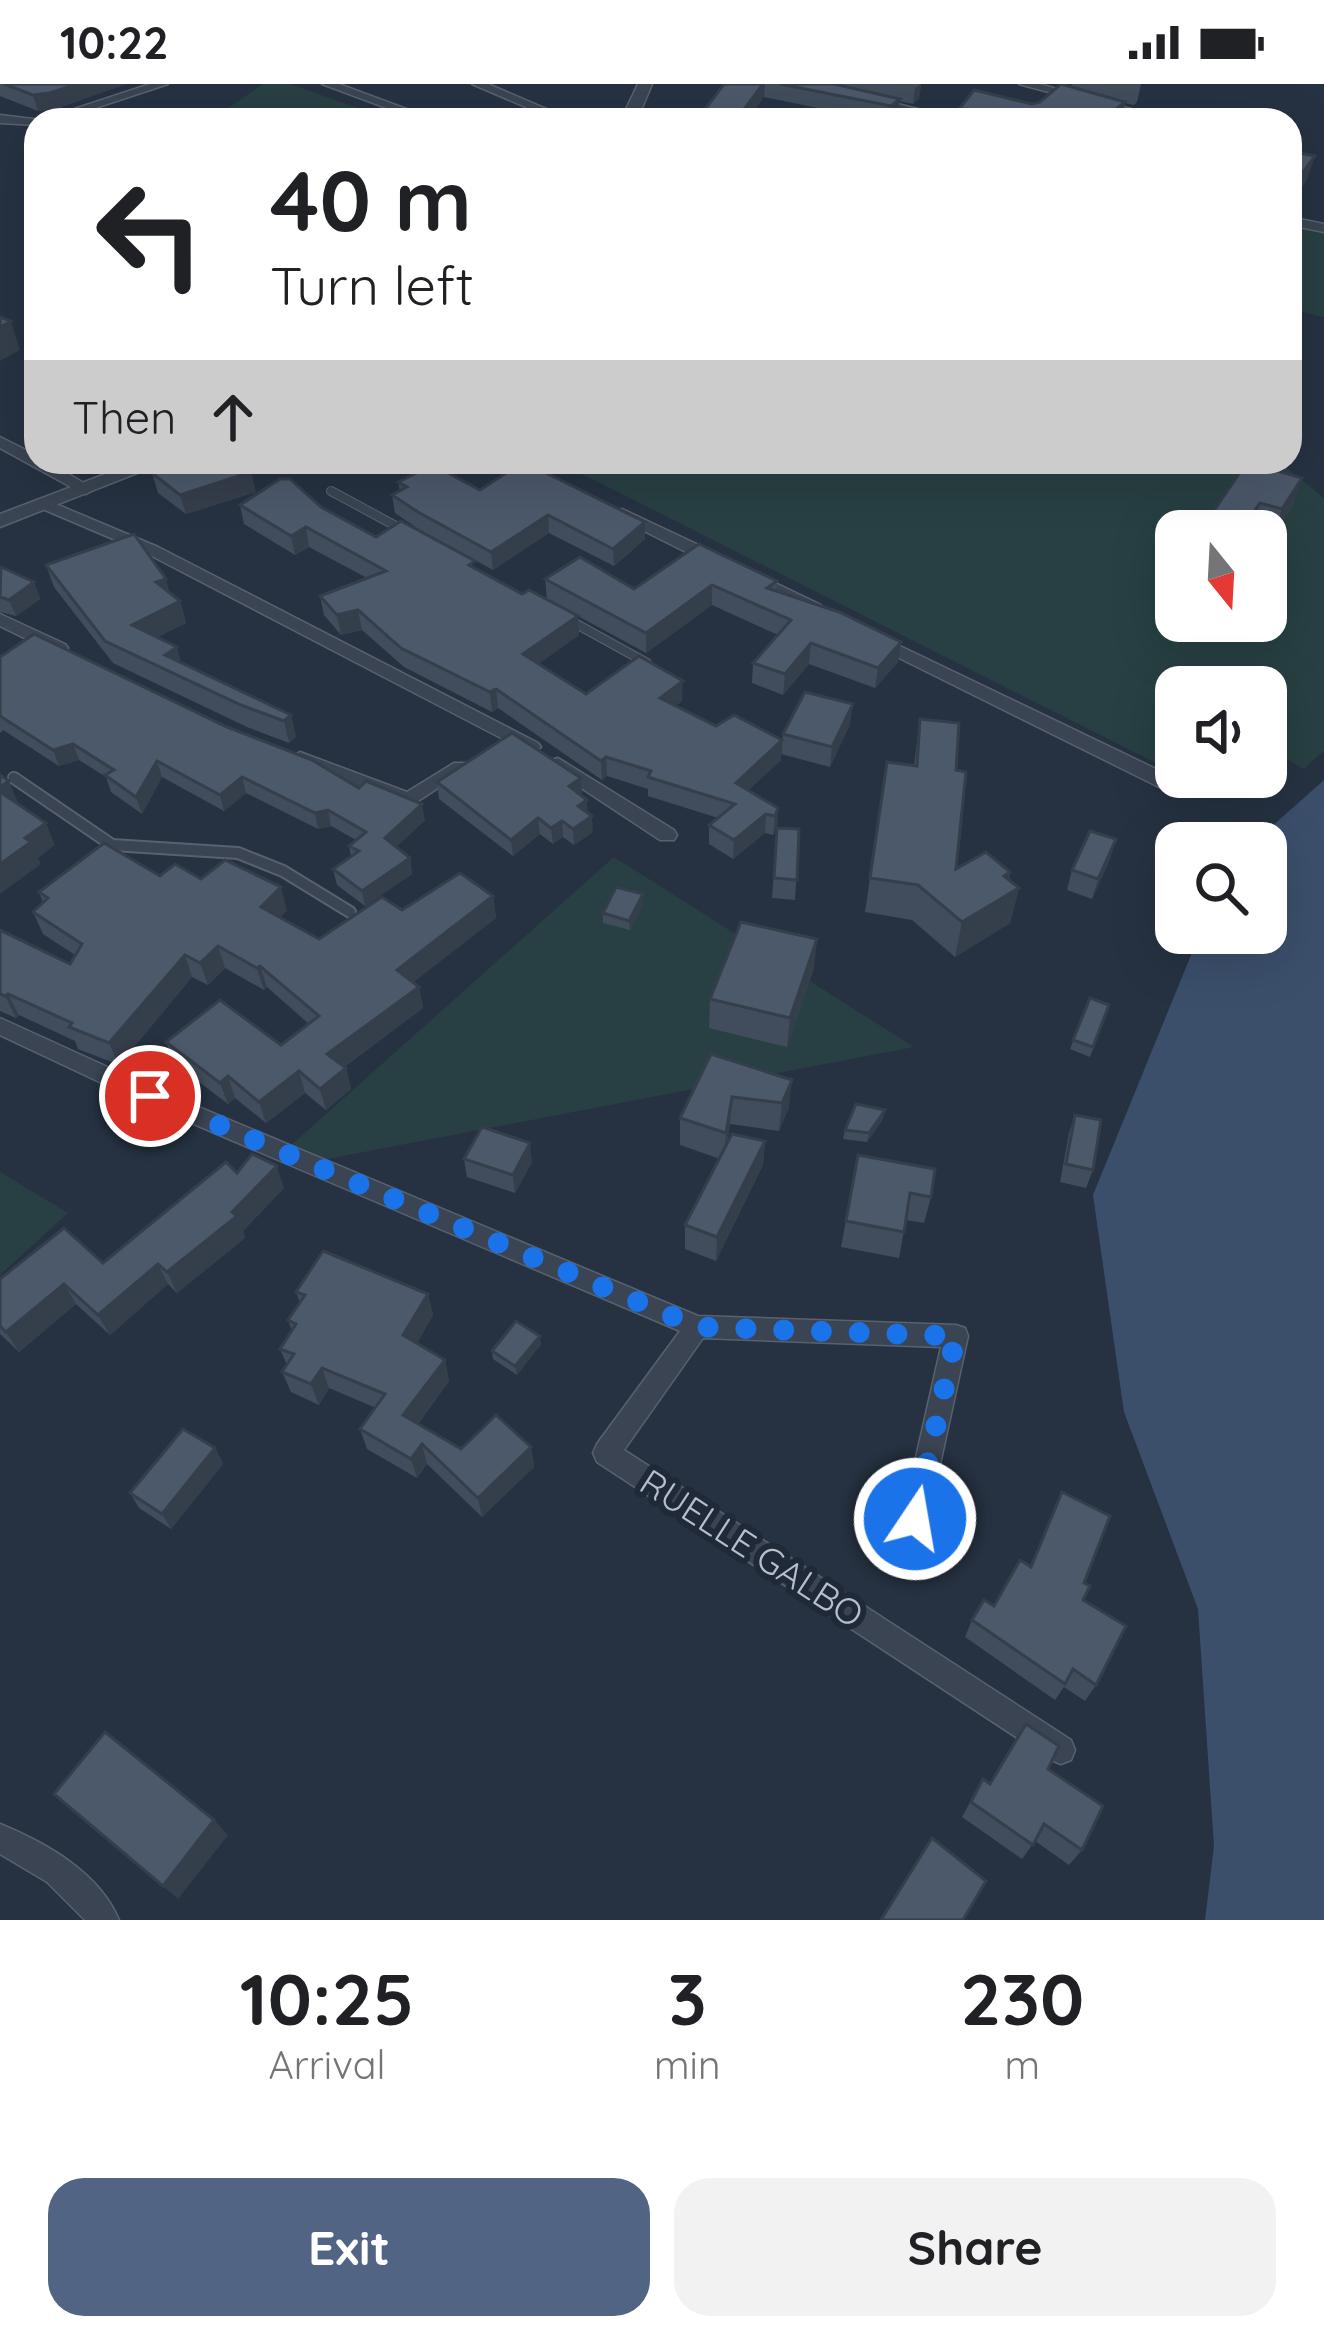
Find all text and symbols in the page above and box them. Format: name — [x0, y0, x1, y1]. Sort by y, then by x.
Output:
text: 10:22 — [60, 14, 169, 70]
text: 40 m — [270, 147, 472, 252]
icon: left — [72, 156, 228, 312]
text: Turn left — [270, 251, 474, 319]
icon: ahead — [200, 384, 266, 450]
text: Then — [72, 389, 176, 445]
north arrow — [1155, 510, 1287, 642]
map controls — [1155, 510, 1287, 954]
button: sound — [1155, 666, 1287, 798]
button: search — [1155, 822, 1287, 954]
pin — [99, 1045, 201, 1147]
icon: arrive — [117, 1063, 183, 1129]
position arrow — [852, 1456, 978, 1582]
street label: RUELLE GALBO — [632, 1459, 872, 1636]
text: 10:25 — [240, 1953, 414, 2043]
text: 3 — [668, 1953, 707, 2043]
text: 230 — [960, 1953, 1084, 2043]
text: Arrival — [269, 2040, 385, 2089]
text: min — [654, 2040, 720, 2089]
text: m — [1004, 2040, 1040, 2089]
button: Exit — [48, 2178, 650, 2316]
button: Share — [674, 2178, 1276, 2316]

